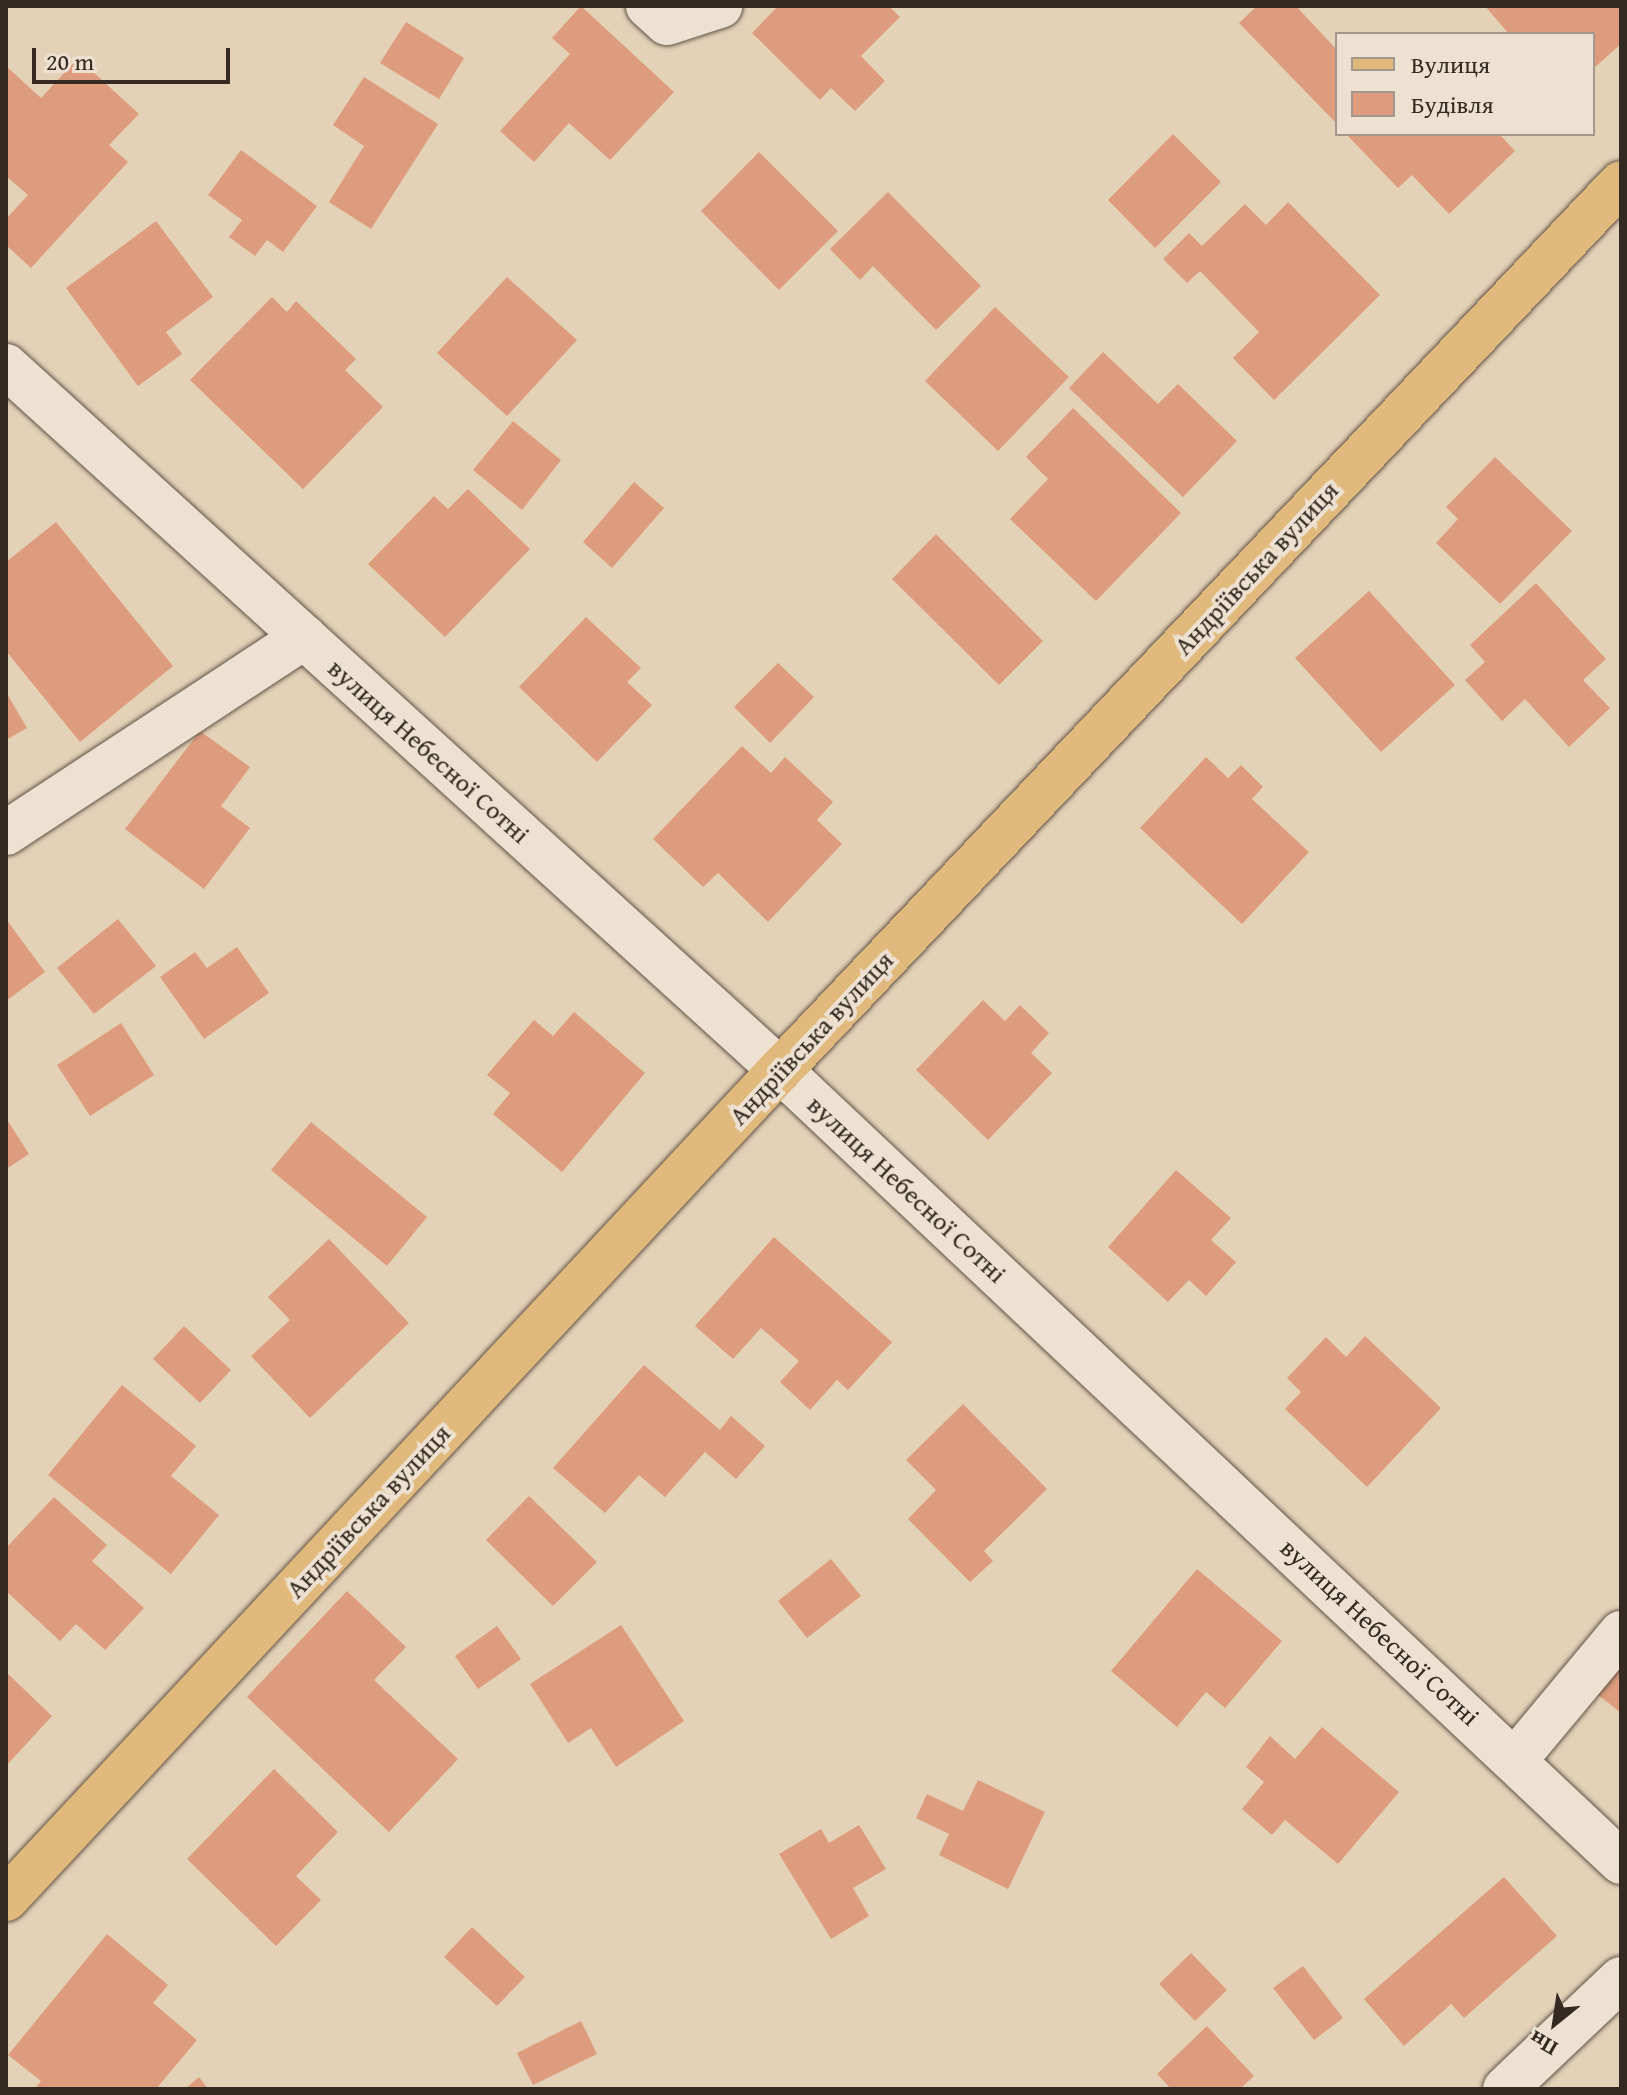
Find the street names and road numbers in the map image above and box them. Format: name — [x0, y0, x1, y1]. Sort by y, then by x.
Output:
street label: Андріївська вулиця — [1168, 475, 1344, 661]
street label: вулиця Небесної Сотні — [322, 652, 536, 850]
street label: Андріївська вулиця — [723, 945, 899, 1131]
street label: вулиця Небесної Сотні — [801, 1089, 1013, 1289]
street label: Андріївська вулиця — [280, 1418, 456, 1604]
street label: вулиця Небесної Сотні — [1274, 1532, 1486, 1732]

